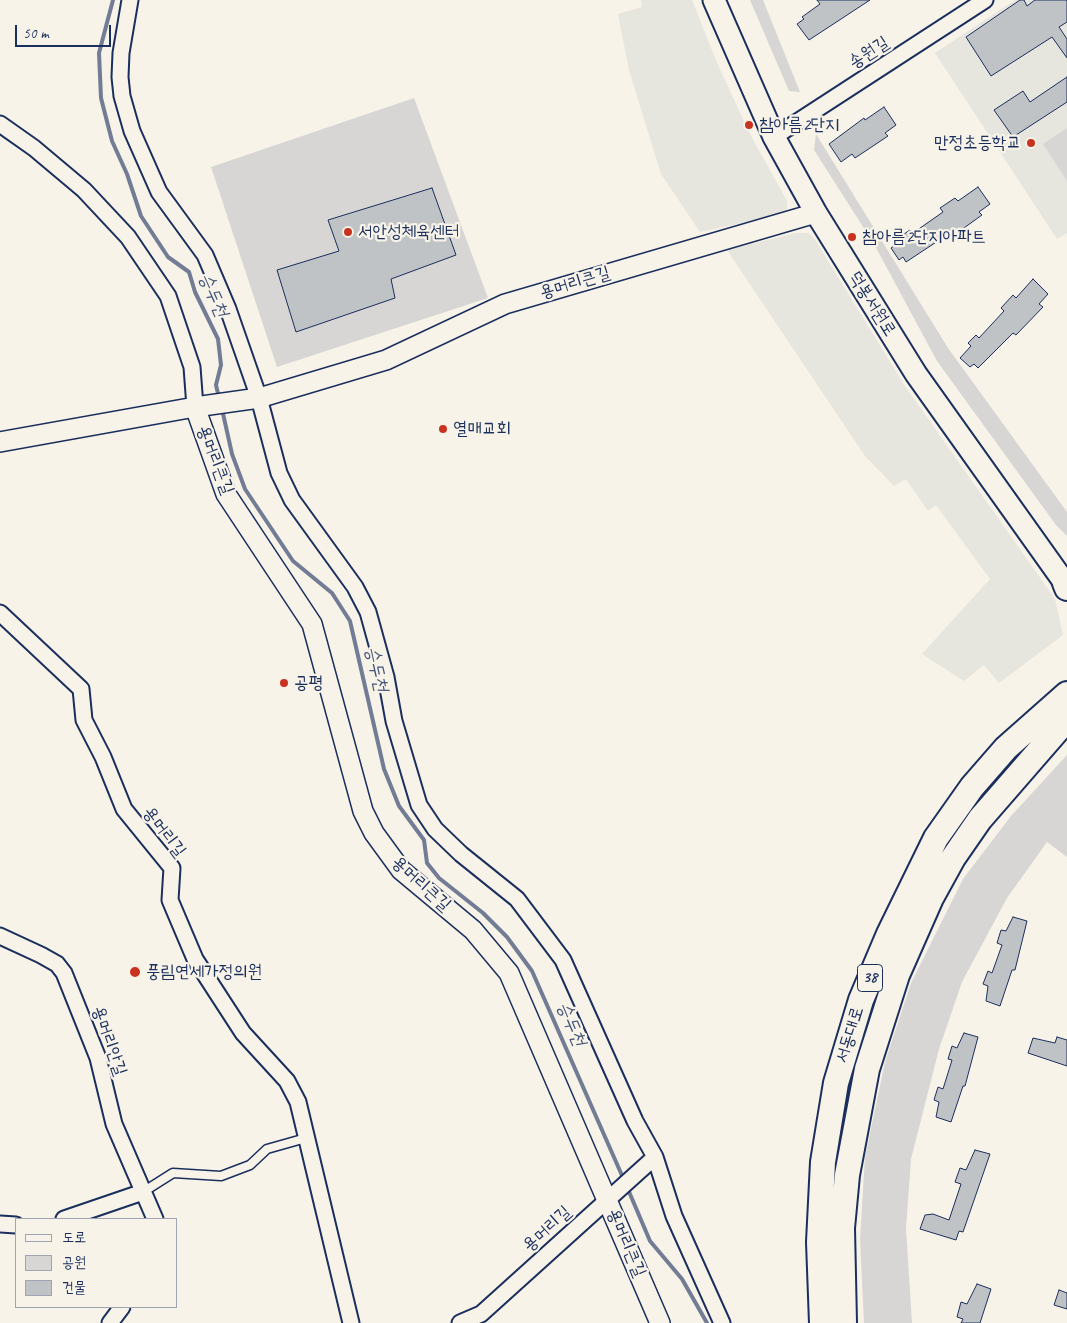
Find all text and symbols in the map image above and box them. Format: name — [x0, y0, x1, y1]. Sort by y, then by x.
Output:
scale bar — [18, 15, 114, 47]
text: 50 m — [23, 24, 49, 43]
street label: 송원길 — [845, 32, 893, 74]
place label: 참아름2단지 — [759, 114, 840, 136]
marker: 참아름2단지 — [743, 119, 755, 131]
place label: 만정초등학교 — [934, 132, 1021, 154]
marker: 만정초등학교 — [1025, 137, 1037, 149]
place label: 서안성체육센터 — [358, 221, 459, 243]
marker: 서안성체육센터 — [342, 226, 354, 238]
place label: 참아름2단지아파트 — [862, 226, 986, 248]
marker: 참아름2단지아파트 — [846, 231, 858, 243]
street label: 용머리큰길 — [537, 262, 613, 304]
street label: 덕봉서원로 — [844, 268, 900, 340]
water label: 승두천 — [193, 269, 233, 321]
place label: 열매교회 — [453, 418, 511, 440]
street label: 용머리큰길 — [192, 422, 238, 498]
marker: 열매교회 — [437, 423, 449, 435]
water label: 승두천 — [360, 644, 392, 694]
place label: 공평 — [294, 672, 323, 694]
marker: 공평 — [278, 677, 290, 689]
street label: 용머리길 — [138, 802, 190, 862]
street label: 용머리큰길 — [387, 852, 455, 916]
place label: 풍림연세가정의원 — [146, 961, 262, 983]
road number: 38 — [858, 964, 882, 991]
marker: 풍림연세가정의원 — [128, 965, 142, 979]
water label: 승두천 — [552, 998, 590, 1050]
street label: 용머리안길 — [87, 1003, 131, 1079]
street label: 서동대로 — [831, 1004, 869, 1066]
street label: 용머리길 — [518, 1202, 576, 1256]
street label: 용머리큰길 — [602, 1205, 650, 1281]
legend — [15, 1218, 178, 1308]
text: 도로 — [62, 1228, 86, 1247]
text: 공원 — [62, 1253, 86, 1272]
text: 건물 — [62, 1278, 86, 1297]

